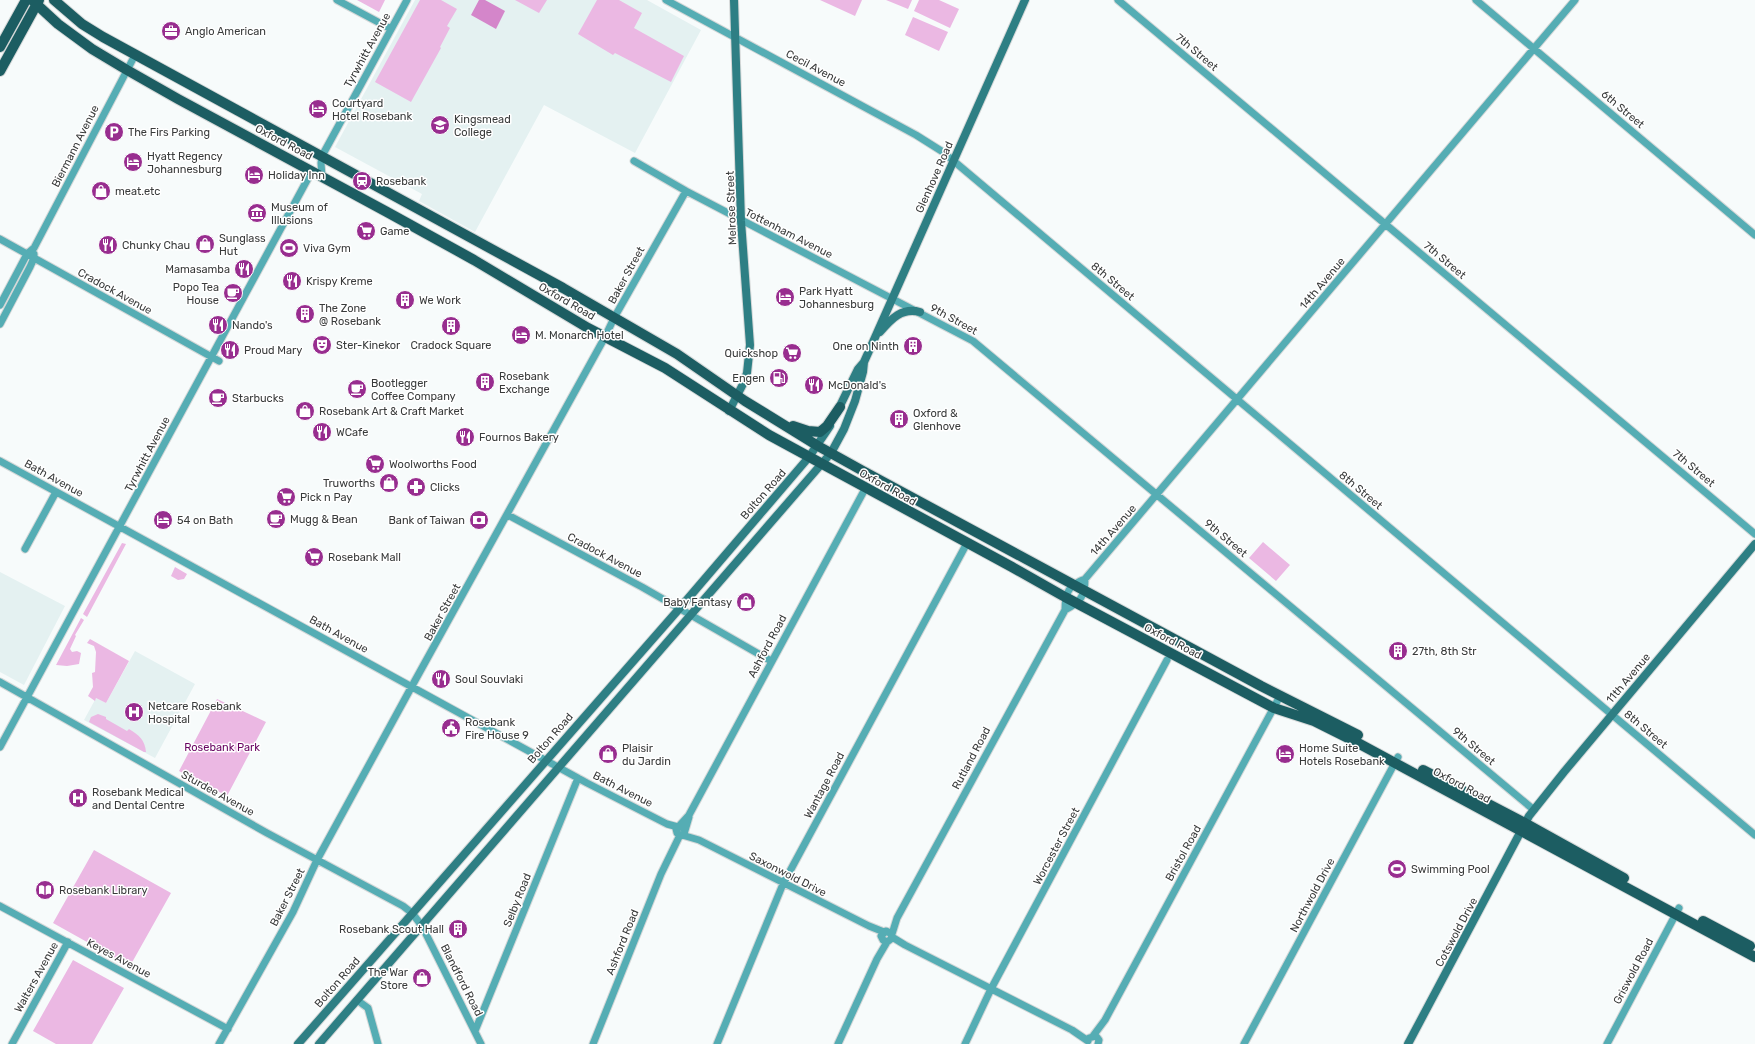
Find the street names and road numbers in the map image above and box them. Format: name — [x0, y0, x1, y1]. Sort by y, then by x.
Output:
street label: Tyrwhitt Avenue — [342, 11, 393, 90]
street label: 7th Street — [1173, 31, 1221, 74]
street label: Cecil Avenue — [784, 47, 848, 90]
street label: 6th Street — [1599, 88, 1647, 132]
street label: Biermann Avenue — [49, 103, 102, 189]
street label: Oxford Road — [253, 122, 315, 163]
street label: Glenhove Road — [913, 140, 956, 215]
street label: Melrose Street — [724, 170, 739, 245]
street label: Tottenham Avenue — [743, 206, 835, 261]
street label: 7th Street — [1421, 239, 1469, 282]
street label: Baker Street — [605, 244, 648, 306]
street label: 14th Avenue — [1297, 255, 1348, 312]
street label: 8th Street — [1088, 260, 1137, 304]
street label: Cradock Avenue — [75, 266, 154, 317]
street label: Oxford Road — [536, 280, 597, 323]
street label: 9th Street — [928, 301, 980, 338]
street label: Tyrwhitt Avenue — [122, 414, 173, 494]
street label: 7th Street — [1670, 447, 1718, 490]
street label: Bath Avenue — [22, 457, 85, 500]
street label: Oxford Road — [857, 466, 919, 508]
street label: Bolton Road — [738, 467, 789, 522]
street label: 8th Street — [1336, 469, 1385, 513]
street label: 14th Avenue — [1088, 502, 1139, 559]
street label: 9th Street — [1202, 517, 1250, 561]
street label: Cradock Avenue — [565, 530, 644, 581]
street label: Baker Street — [421, 581, 464, 643]
street label: Bath Avenue — [307, 613, 370, 656]
street label: Ashford Road — [745, 613, 789, 680]
street label: Oxford Road — [1142, 621, 1204, 662]
street label: 11th Avenue — [1604, 651, 1653, 706]
street label: 8th Street — [1621, 708, 1670, 752]
street label: Bolton Road — [525, 711, 576, 766]
street label: Rutland Road — [950, 725, 993, 792]
street label: 9th Street — [1450, 725, 1498, 769]
street label: Wantage Road — [802, 750, 847, 821]
street label: Oxford Road — [1431, 765, 1493, 806]
street label: Sturdee Avenue — [179, 768, 257, 819]
street label: Bath Avenue — [591, 769, 655, 810]
street label: Worcester Street — [1031, 805, 1083, 887]
street label: Bristol Road — [1163, 823, 1204, 883]
street label: Saxonwold Drive — [747, 849, 829, 900]
street label: Northwold Drive — [1287, 856, 1338, 935]
street label: Baker Street — [267, 865, 308, 928]
street label: Selby Road — [501, 872, 534, 929]
street label: Cotswold Drive — [1433, 895, 1480, 969]
street label: Ashford Road — [603, 908, 641, 977]
street label: Keyes Avenue — [84, 936, 153, 981]
street label: Griswold Road — [1611, 936, 1656, 1006]
street label: Walters Avenue — [12, 940, 61, 1015]
street label: Blandford Road — [438, 942, 485, 1018]
street label: Bolton Road — [312, 955, 363, 1010]

